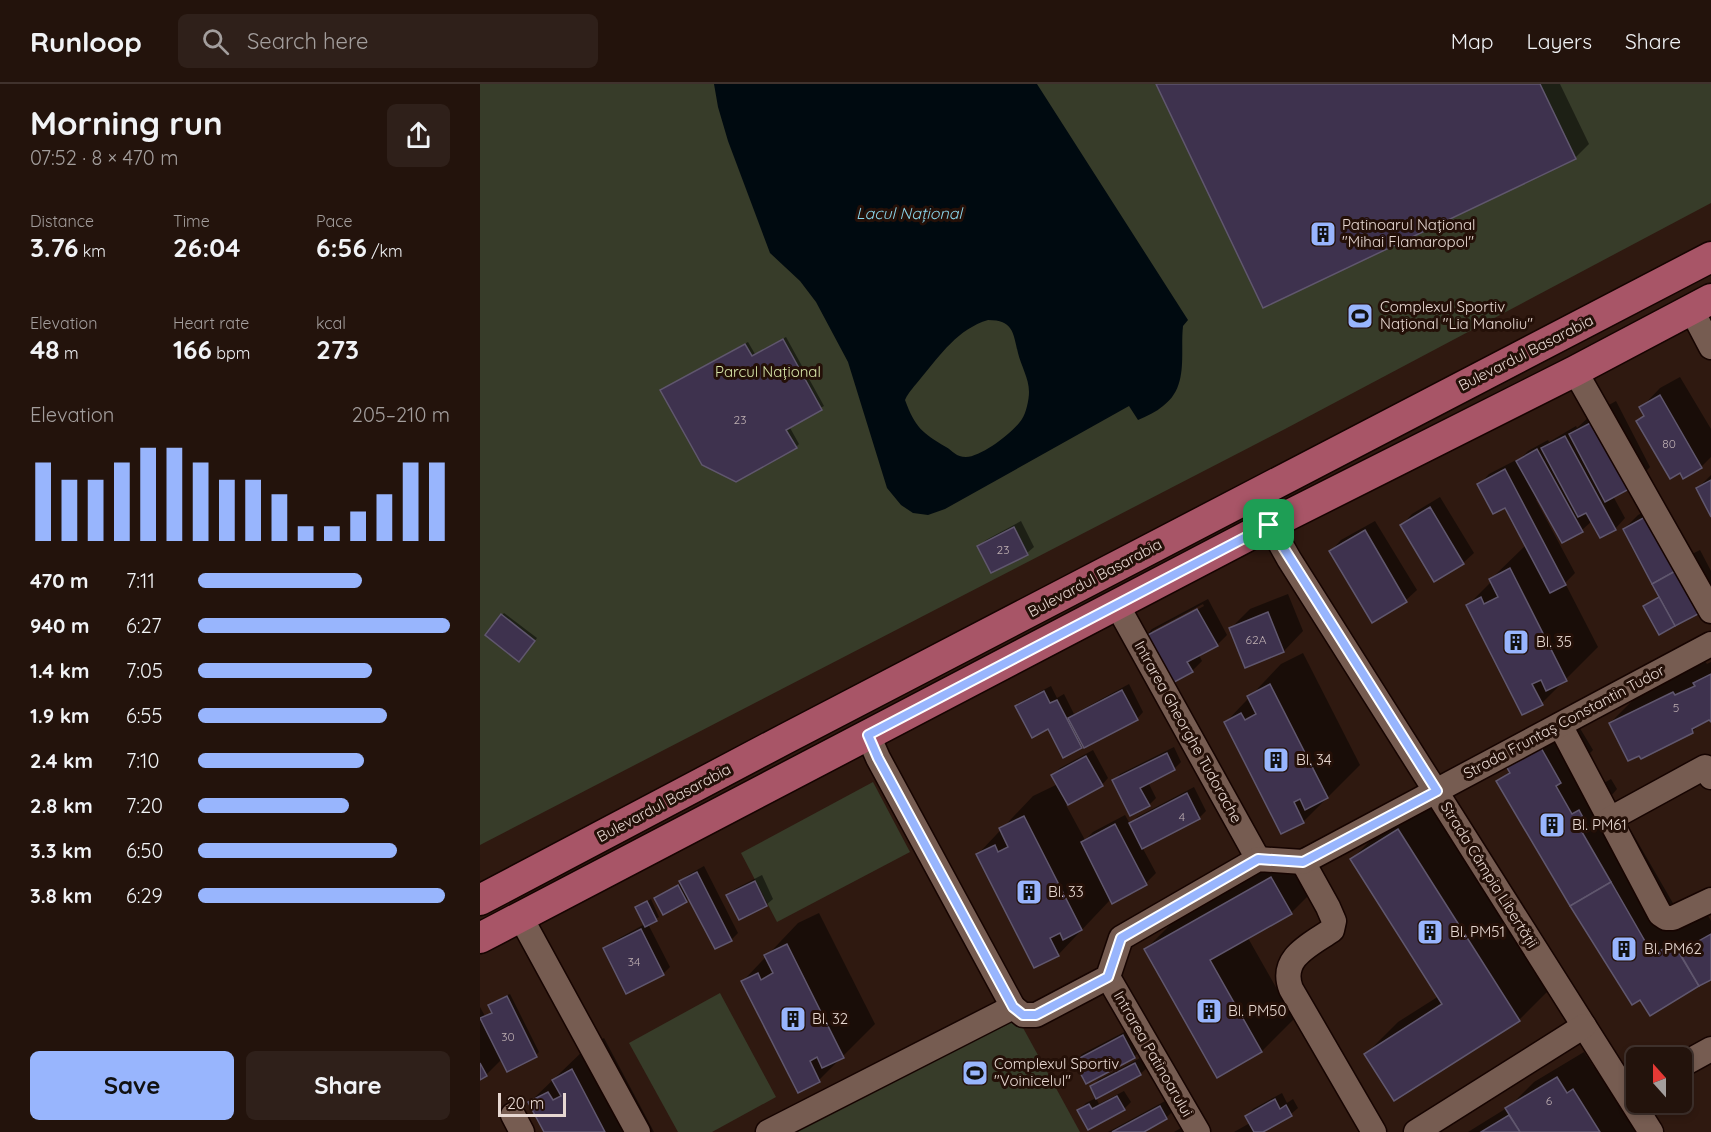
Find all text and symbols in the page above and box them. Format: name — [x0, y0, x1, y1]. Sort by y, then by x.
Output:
search box — [178, 14, 598, 68]
text: Runloop — [30, 24, 142, 59]
icon: search — [199, 25, 232, 58]
text: Search here — [247, 27, 368, 55]
text: Map — [1451, 28, 1494, 54]
text: Layers — [1527, 28, 1592, 54]
text: Share — [1625, 28, 1681, 54]
text: Morning run — [30, 102, 223, 143]
button: share — [387, 104, 450, 167]
text: 07:52 · 8 × 470 m — [30, 145, 178, 170]
water label: Lacul Național — [856, 203, 964, 223]
text: Distance — [30, 211, 94, 231]
text: Time — [173, 211, 210, 231]
text: Pace — [316, 211, 352, 231]
place label: Patinoarul Național "Mihai Flamaropol" — [1342, 215, 1476, 251]
building icon: Patinoarul Național "Mihai Flamaropol" — [1308, 219, 1338, 249]
text: 3.76 — [30, 231, 78, 264]
text: 26:04 — [173, 231, 241, 264]
text: 6:56 — [316, 231, 367, 264]
text: km — [78, 241, 106, 261]
text: /km — [367, 241, 403, 261]
place label: Complexul Sportiv Național "Lia Manoliu" — [1380, 297, 1533, 333]
sports icon: Complexul Sportiv Național "Lia Manoliu" — [1345, 301, 1375, 331]
street label: Bulevardul Basarabia — [1455, 310, 1596, 395]
text: Elevation — [30, 313, 97, 333]
text: Heart rate — [173, 313, 249, 333]
text: kcal — [316, 313, 346, 333]
text: 48 — [30, 333, 60, 366]
text: 166 — [173, 333, 212, 366]
text: 273 — [316, 333, 359, 366]
text: m — [60, 343, 79, 363]
text: bpm — [212, 343, 250, 363]
park label: Parcul Național — [715, 362, 821, 381]
text: Elevation — [30, 402, 114, 427]
text: 205–210 m — [352, 402, 450, 427]
house number: 23 — [734, 412, 746, 427]
house number: 80 — [1662, 436, 1676, 451]
pin — [1243, 499, 1294, 550]
icon: arrive — [1252, 508, 1285, 541]
street label: Bulevardul Basarabia — [1025, 534, 1165, 621]
house number: 23 — [997, 542, 1009, 557]
text: 470 m — [30, 568, 88, 593]
text: 7:11 — [126, 568, 155, 593]
text: 940 m — [30, 613, 89, 638]
text: 6:27 — [126, 613, 161, 638]
building icon: Bl. 35 — [1501, 627, 1531, 657]
house number: 62A — [1246, 632, 1267, 647]
place label: Bl. 35 — [1536, 632, 1572, 651]
street label: Intrarea Gheorghe Tudorache — [1130, 637, 1246, 826]
text: 1.4 km — [30, 658, 89, 683]
text: 7:05 — [126, 658, 163, 683]
street label: Strada Fruntaș Constantin Tudor — [1460, 660, 1668, 783]
house number: 5 — [1673, 700, 1679, 715]
text: 1.9 km — [30, 703, 90, 728]
text: 6:55 — [126, 703, 162, 728]
building icon: Bl. 34 — [1261, 745, 1291, 775]
text: 2.4 km — [30, 748, 93, 773]
text: 7:10 — [126, 748, 159, 773]
place label: Bl. 34 — [1296, 750, 1332, 769]
street label: Bulevardul Basarabia — [594, 759, 734, 846]
text: 2.8 km — [30, 793, 93, 818]
text: 7:20 — [126, 793, 163, 818]
street label: Strada Câmpia Libertății — [1437, 798, 1542, 951]
house number: 4 — [1179, 809, 1185, 824]
building icon: Bl. PM61 — [1537, 810, 1567, 840]
place label: Bl. PM61 — [1572, 815, 1627, 834]
text: 3.3 km — [30, 838, 92, 863]
text: 6:50 — [126, 838, 163, 863]
building icon: Bl. 33 — [1014, 877, 1044, 907]
place label: Bl. 33 — [1048, 882, 1084, 901]
text: 3.8 km — [30, 883, 92, 908]
text: 6:29 — [126, 883, 163, 908]
building icon: Bl. PM51 — [1415, 917, 1445, 947]
place label: Bl. PM51 — [1450, 922, 1505, 941]
building icon: Bl. PM62 — [1609, 934, 1639, 964]
place label: Bl. PM62 — [1644, 939, 1702, 958]
house number: 34 — [628, 954, 640, 969]
street label: Intrarea Patinoarului — [1110, 988, 1197, 1120]
building icon: Bl. PM50 — [1194, 996, 1224, 1026]
place label: Bl. PM50 — [1228, 1001, 1287, 1020]
building icon: Bl. 32 — [778, 1004, 808, 1034]
place label: Bl. 32 — [812, 1009, 848, 1028]
house number: 30 — [501, 1029, 515, 1044]
north arrow — [1626, 1047, 1692, 1113]
map controls — [1626, 1047, 1692, 1113]
button: Save — [30, 1051, 234, 1120]
button: Share — [246, 1051, 450, 1120]
place label: Complexul Sportiv "Voinicelul" — [994, 1054, 1119, 1090]
sports icon: Complexul Sportiv "Voinicelul" — [960, 1058, 990, 1088]
scale bar — [498, 1090, 566, 1118]
text: 20 m — [507, 1093, 544, 1113]
house number: 6 — [1546, 1093, 1553, 1108]

